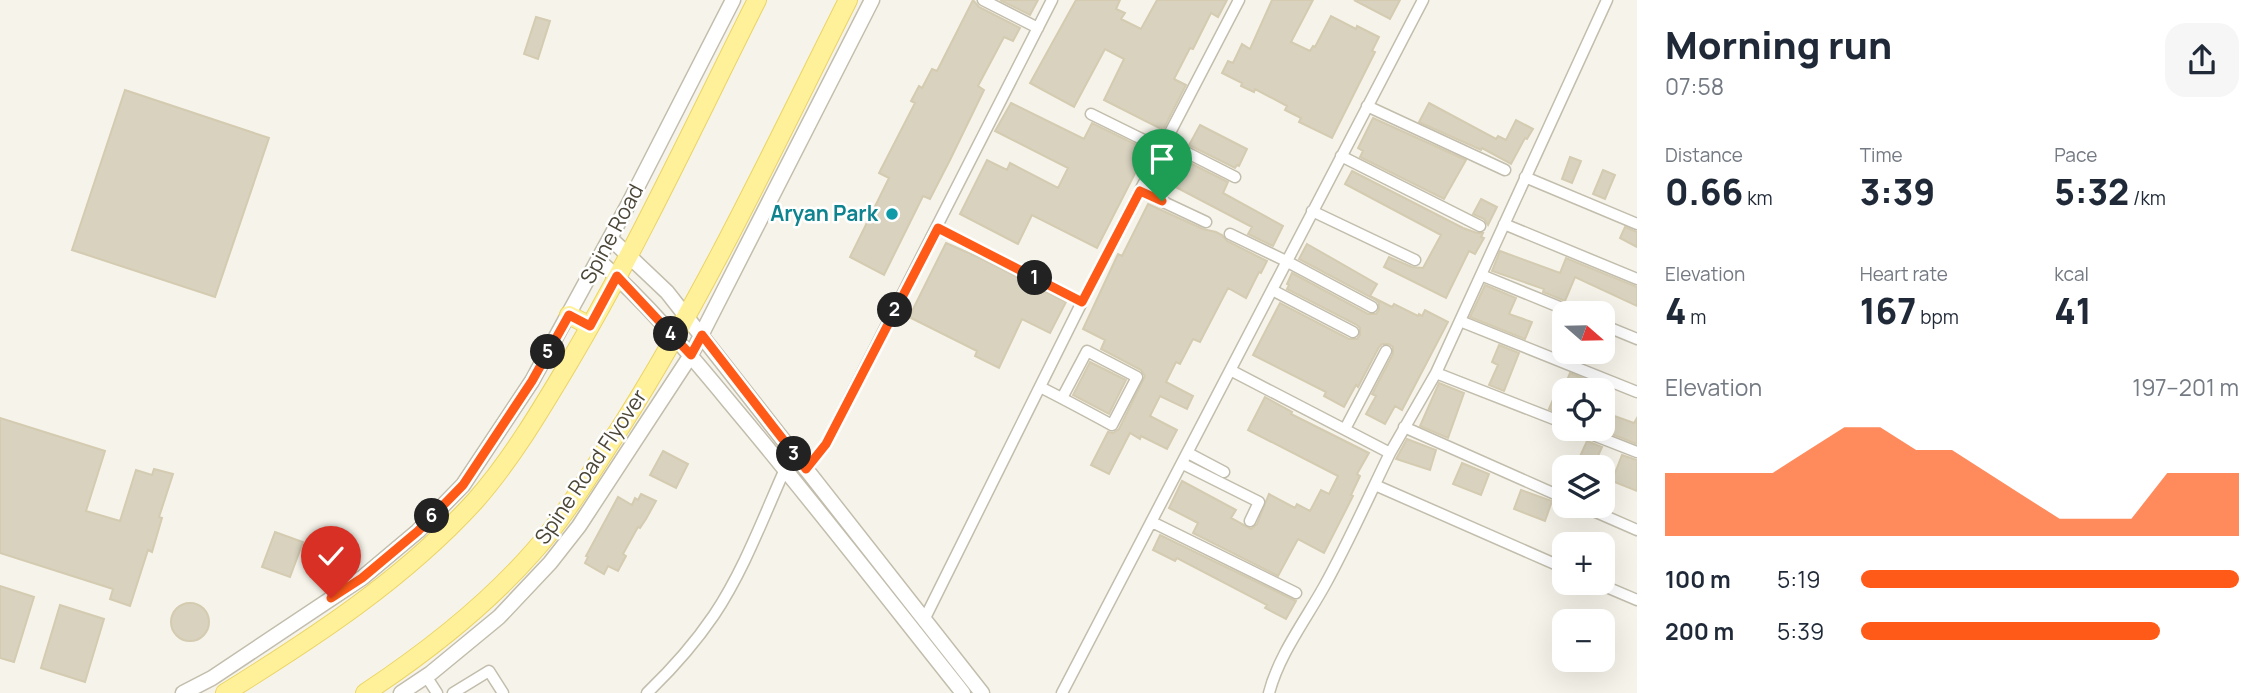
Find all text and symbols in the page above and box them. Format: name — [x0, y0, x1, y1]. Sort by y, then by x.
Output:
text: Morning run — [1665, 18, 1892, 70]
button: share — [2165, 23, 2239, 97]
text: 07:58 — [1665, 70, 1724, 102]
pin — [1132, 129, 1192, 201]
icon: arrive — [1143, 140, 1181, 178]
text: Distance — [1665, 142, 1743, 168]
text: Time — [1860, 142, 1903, 168]
text: Pace — [2054, 142, 2097, 168]
text: 0.66 — [1665, 168, 1743, 216]
text: 3:39 — [1860, 168, 1935, 216]
text: 5:32 — [2054, 168, 2129, 216]
street label: Spine Road — [573, 179, 649, 288]
text: km — [1743, 185, 1773, 211]
text: /km — [2129, 185, 2166, 211]
place label: Aryan Park — [770, 199, 879, 227]
marker: Aryan Park — [884, 206, 900, 222]
pin: 1 — [1018, 260, 1052, 296]
text: Elevation — [1665, 261, 1745, 287]
text: Heart rate — [1860, 261, 1948, 287]
text: kcal — [2054, 261, 2089, 287]
text: 1 — [1030, 264, 1039, 290]
text: 4 — [1665, 287, 1687, 335]
text: 167 — [1860, 287, 1916, 335]
text: 41 — [2054, 287, 2092, 335]
pin: 2 — [878, 292, 912, 328]
text: 2 — [889, 296, 900, 322]
north arrow — [1552, 301, 1615, 364]
map controls — [1552, 301, 1615, 672]
text: m — [1687, 304, 1706, 330]
text: bpm — [1916, 304, 1959, 330]
pin: 4 — [654, 316, 688, 352]
text: 4 — [665, 320, 676, 346]
pin: 5 — [530, 334, 566, 370]
text: 5 — [542, 338, 553, 364]
text: Elevation — [1665, 371, 1762, 403]
text: 197–201 m — [2132, 371, 2239, 403]
button: locate — [1552, 378, 1615, 441]
street label: Spine Road Flyover — [528, 383, 653, 549]
pin: 3 — [776, 436, 812, 472]
text: 3 — [788, 440, 799, 466]
button: layers — [1552, 455, 1615, 518]
pin: 6 — [414, 498, 450, 534]
text: 6 — [426, 502, 437, 528]
pin — [301, 526, 361, 598]
button: + — [1552, 532, 1615, 595]
icon: check — [312, 537, 350, 575]
text: 100 m — [1665, 563, 1731, 595]
text: 5:19 — [1777, 563, 1820, 595]
button: − — [1552, 609, 1615, 672]
text: 200 m — [1665, 615, 1734, 647]
text: 5:39 — [1777, 615, 1824, 647]

